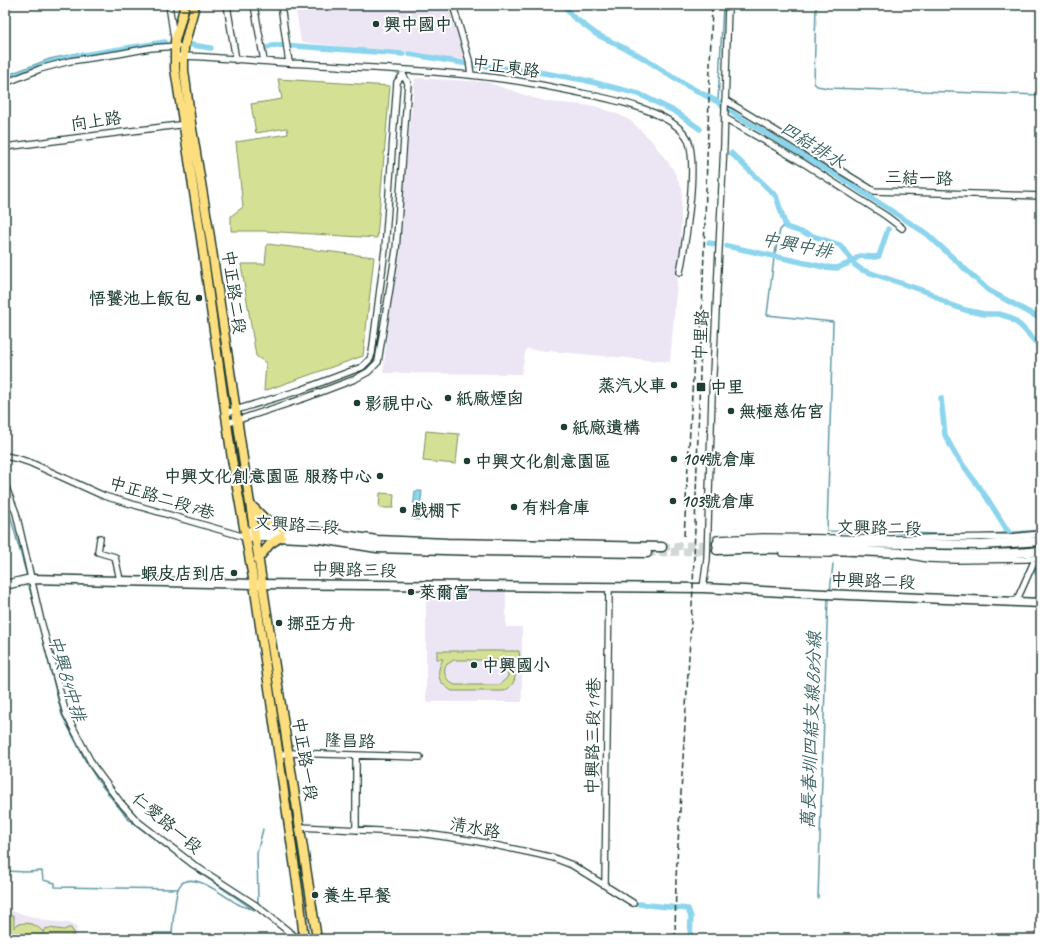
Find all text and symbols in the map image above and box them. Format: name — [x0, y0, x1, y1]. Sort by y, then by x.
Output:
place label: 興中國中 — [384, 14, 452, 35]
marker: 興中國中 — [371, 19, 381, 29]
street label: 中正東路 — [471, 52, 541, 82]
street label: 向上路 — [69, 107, 123, 135]
water label: 四結排水 — [777, 117, 850, 174]
street label: 三結一路 — [885, 166, 953, 190]
water label: 中興中排 — [760, 227, 836, 263]
street label: 中正路二段 — [218, 248, 250, 336]
place label: 悟饕池上飯包 — [89, 288, 191, 309]
marker: 悟饕池上飯包 — [194, 293, 204, 303]
street label: 中里路 — [689, 309, 713, 361]
place label: 蒸汽火車 — [598, 375, 666, 396]
place label: 中里 — [710, 377, 744, 398]
marker: 蒸汽火車 — [669, 380, 679, 390]
marker: 中里 — [695, 381, 707, 393]
place label: 紙廠煙囪 — [456, 388, 524, 409]
place label: 影視中心 — [365, 393, 433, 414]
marker: 紙廠煙囪 — [443, 393, 453, 403]
marker: 影視中心 — [352, 398, 362, 408]
place label: 無極慈佑宮 — [739, 401, 824, 422]
marker: 無極慈佑宮 — [726, 406, 736, 416]
place label: 紙廠遺構 — [572, 417, 640, 438]
marker: 紙廠遺構 — [559, 422, 569, 432]
place label: 104號倉庫 — [682, 449, 756, 470]
place label: 中興文化創意園區 — [475, 451, 611, 472]
marker: 104號倉庫 — [669, 454, 679, 464]
marker: 中興文化創意園區 — [462, 456, 472, 466]
place label: 中興文化創意園區 服務中心 — [164, 466, 372, 487]
marker: 中興文化創意園區 服務中心 — [375, 471, 385, 481]
street label: 中正路二段7巷 — [106, 472, 218, 524]
place label: 103號倉庫 — [681, 491, 755, 512]
marker: 103號倉庫 — [668, 496, 678, 506]
place label: 有料倉庫 — [522, 497, 590, 518]
place label: 戲棚下 — [411, 500, 462, 521]
marker: 有料倉庫 — [509, 502, 519, 512]
marker: 戲棚下 — [398, 505, 408, 515]
street label: 文興路二段 — [254, 512, 340, 538]
street label: 文興路二段 — [836, 517, 922, 539]
street label: 中興路三段 — [311, 559, 397, 581]
place label: 蝦皮店到店 — [141, 563, 226, 584]
marker: 蝦皮店到店 — [229, 568, 239, 578]
street label: 中興路二段 — [830, 569, 916, 593]
place label: 萊爾富 — [419, 582, 470, 603]
marker: 萊爾富 — [406, 587, 416, 597]
place label: 挪亞方舟 — [287, 613, 355, 634]
marker: 挪亞方舟 — [274, 618, 284, 628]
water label: 萬長春圳四結支線B8分線 — [797, 630, 825, 829]
water label: 中興B4中排 — [43, 632, 91, 726]
place label: 中興國小 — [482, 655, 550, 676]
marker: 中興國小 — [469, 660, 479, 670]
street label: 中興路三段19巷 — [581, 676, 605, 795]
street label: 中正路一段 — [288, 715, 322, 803]
street label: 隆昌路 — [324, 730, 376, 752]
street label: 仁愛路一段 — [128, 788, 206, 858]
street label: 清水路 — [448, 813, 502, 843]
place label: 養生早餐 — [323, 885, 391, 906]
marker: 養生早餐 — [310, 890, 320, 900]

